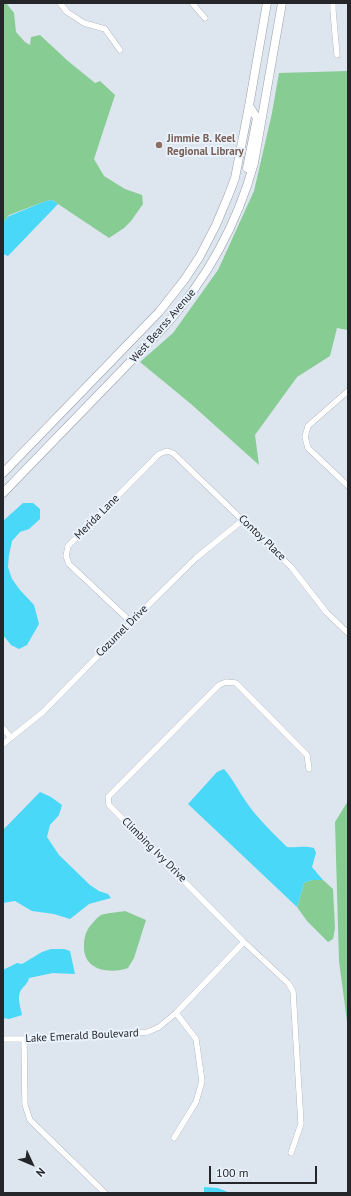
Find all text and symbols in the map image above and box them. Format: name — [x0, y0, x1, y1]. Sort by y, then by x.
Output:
place label: Jimmie B. Keel Regional Library — [167, 132, 244, 158]
marker: Jimmie B. Keel Regional Library — [154, 140, 164, 150]
street label: West Bearss Avenue — [127, 286, 199, 366]
street label: Merida Lane — [72, 492, 122, 542]
street label: Contoy Place — [236, 512, 288, 564]
street label: Cozumel Drive — [93, 602, 151, 660]
street label: Climbing Ivy Drive — [119, 815, 189, 885]
street label: Lake Emerald Boulevard — [25, 1026, 139, 1046]
north arrow — [12, 1144, 52, 1184]
scale bar — [211, 1158, 319, 1184]
text: N — [33, 1165, 48, 1180]
text: 100 m — [216, 1165, 249, 1180]

